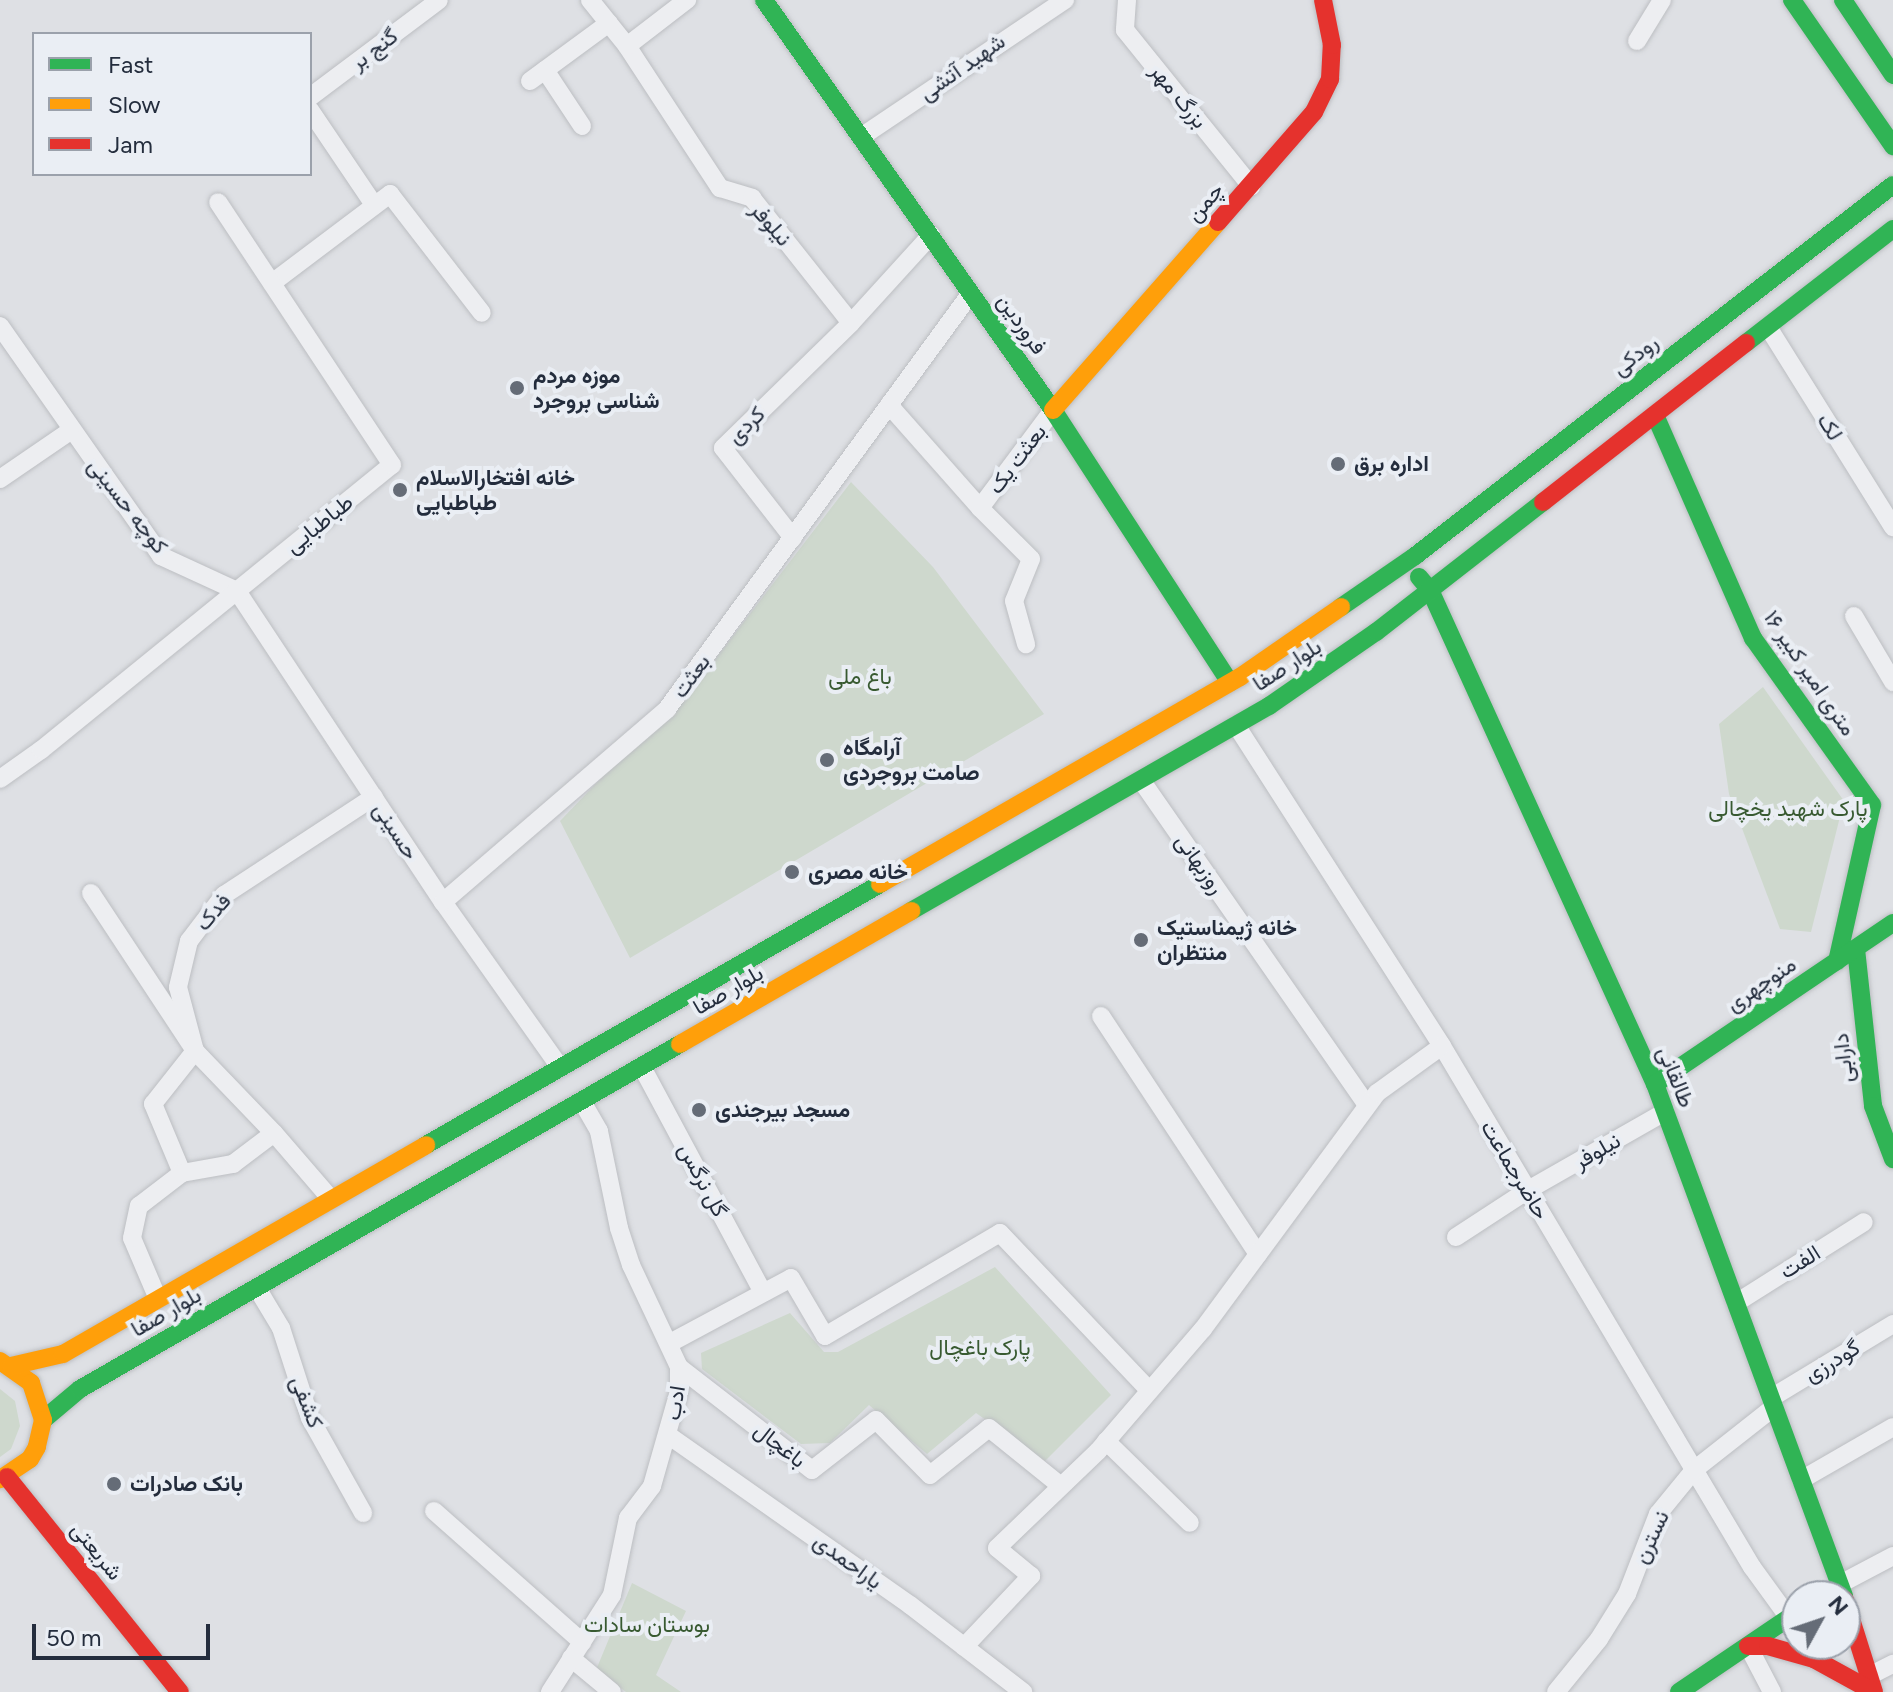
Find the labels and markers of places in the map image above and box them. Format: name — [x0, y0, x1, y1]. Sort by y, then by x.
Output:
place label: موزه مردم شناسی بروجرد — [533, 362, 660, 414]
marker: موزه مردم شناسی بروجرد — [508, 379, 526, 397]
place label: اداره برق — [1354, 451, 1429, 477]
marker: اداره برق — [1329, 455, 1347, 473]
place label: خانه افتخارالاسلام طباطبایی — [416, 464, 575, 516]
marker: خانه افتخارالاسلام طباطبایی — [391, 481, 409, 499]
place label: آرامگاه صامت بروجردی — [843, 734, 980, 786]
marker: آرامگاه صامت بروجردی — [818, 751, 836, 769]
place label: خانه مصری — [808, 859, 908, 885]
marker: خانه مصری — [783, 863, 801, 881]
place label: خانه ژیمناستیک منتظران — [1157, 914, 1297, 966]
marker: خانه ژیمناستیک منتظران — [1132, 931, 1150, 949]
place label: مسجد بیرجندی — [715, 1097, 850, 1123]
marker: مسجد بیرجندی — [690, 1101, 708, 1119]
place label: بانک صادرات — [130, 1471, 243, 1497]
marker: بانک صادرات — [105, 1475, 123, 1493]

